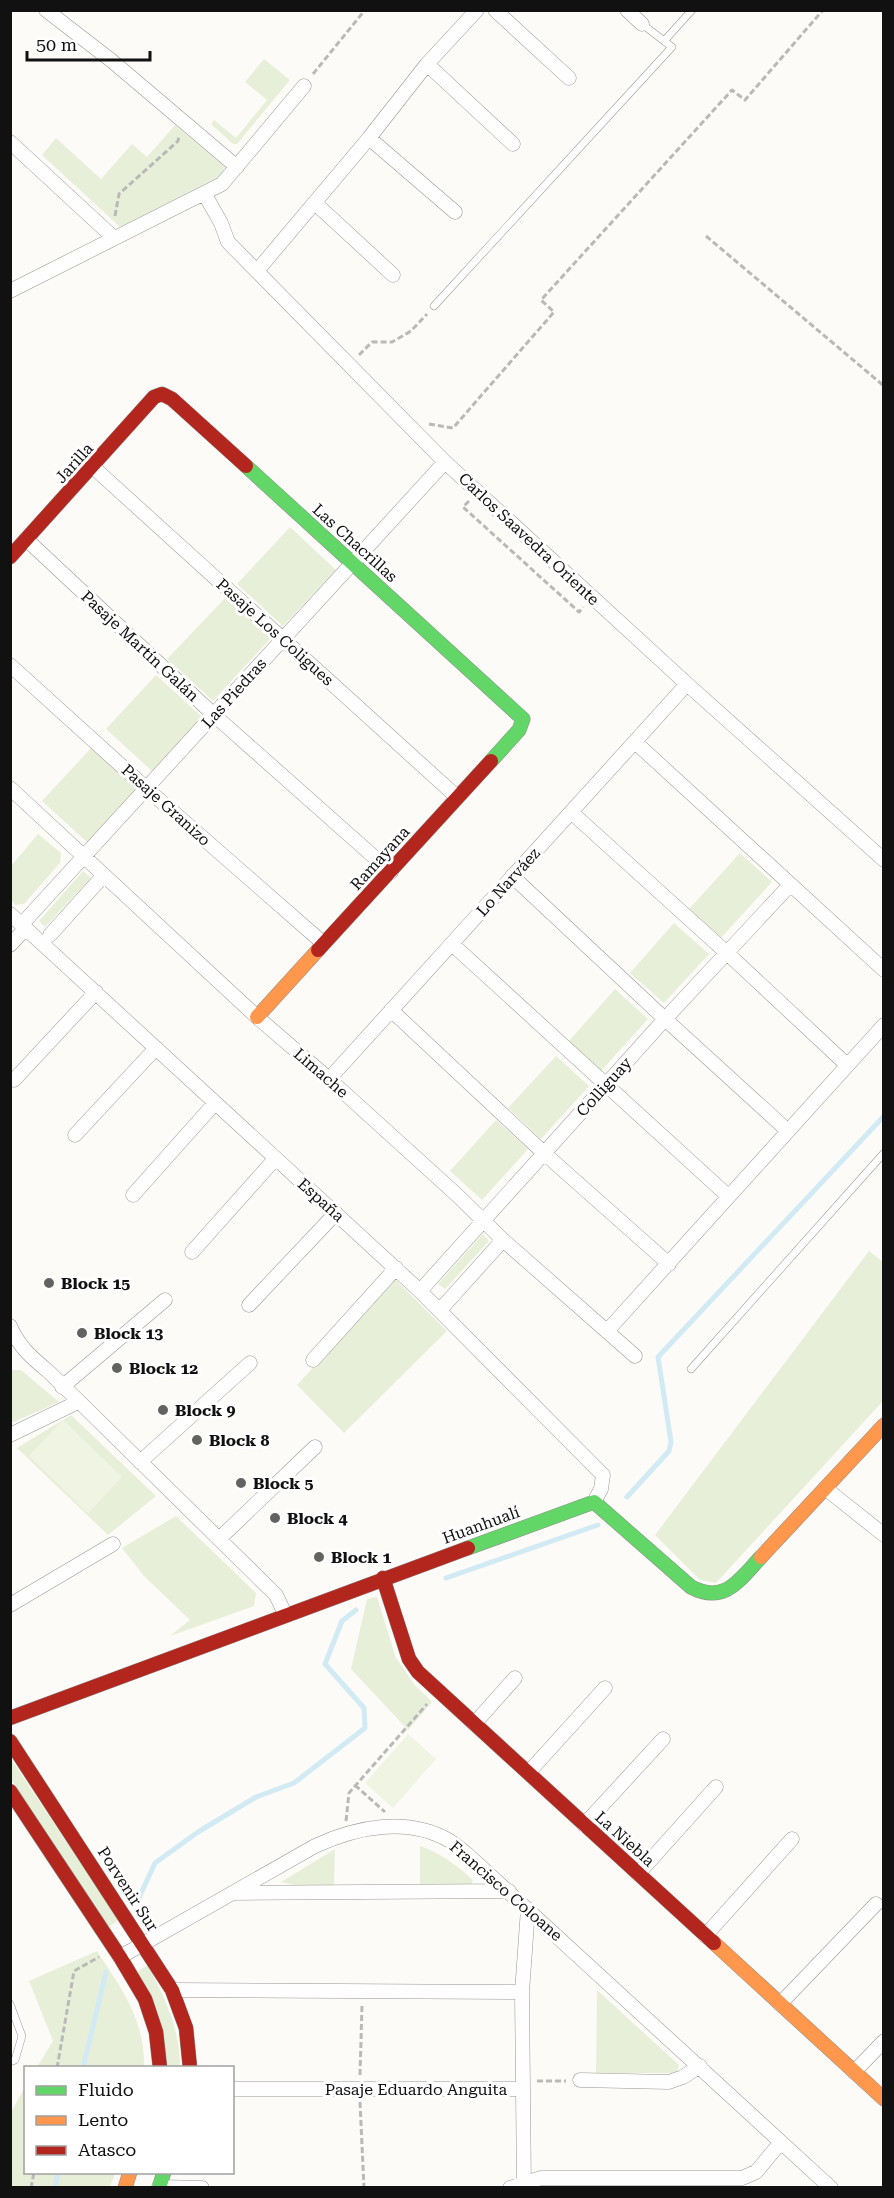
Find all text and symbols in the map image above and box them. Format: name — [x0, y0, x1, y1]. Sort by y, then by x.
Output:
scale bar — [27, 24, 150, 62]
text: 50 m — [36, 34, 77, 55]
street label: Jarilla — [51, 439, 97, 487]
street label: Carlos Saavedra Oriente — [455, 469, 603, 609]
street label: Las Chacrillas — [309, 500, 402, 586]
street label: Pasaje Los Coligues — [213, 575, 338, 690]
street label: Pasaje Martín Galán — [77, 587, 203, 705]
street label: Las Piedras — [198, 654, 271, 732]
street label: Pasaje Granizo — [118, 760, 214, 850]
street label: Ramayana — [346, 822, 414, 894]
street label: Lo Narváez — [472, 843, 544, 920]
street label: Limache — [290, 1044, 352, 1102]
street label: Colliguay — [572, 1053, 636, 1121]
street label: España — [294, 1174, 348, 1226]
place label: Block 15 — [61, 1274, 130, 1293]
marker: Block 15 — [42, 1276, 56, 1290]
place label: Block 13 — [94, 1324, 163, 1343]
marker: Block 13 — [75, 1326, 89, 1340]
place label: Block 12 — [129, 1359, 198, 1378]
marker: Block 12 — [110, 1361, 124, 1375]
place label: Block 9 — [175, 1401, 235, 1420]
marker: Block 9 — [156, 1403, 170, 1417]
place label: Block 8 — [209, 1431, 269, 1450]
marker: Block 8 — [190, 1433, 204, 1447]
place label: Block 5 — [253, 1474, 313, 1493]
marker: Block 5 — [234, 1476, 248, 1490]
street label: Huanhualí — [440, 1502, 522, 1548]
place label: Block 4 — [287, 1509, 347, 1528]
marker: Block 4 — [268, 1511, 282, 1525]
place label: Block 1 — [331, 1548, 391, 1567]
marker: Block 1 — [312, 1550, 326, 1564]
street label: La Niebla — [591, 1807, 659, 1871]
street label: Francisco Coloane — [446, 1837, 566, 1945]
street label: Porvenir Sur — [94, 1843, 163, 1935]
legend — [24, 2066, 234, 2174]
text: Fluido — [78, 2079, 134, 2100]
street label: Pasaje Eduardo Anguita — [325, 2080, 508, 2099]
text: Lento — [78, 2109, 128, 2130]
text: Atasco — [78, 2139, 136, 2160]

